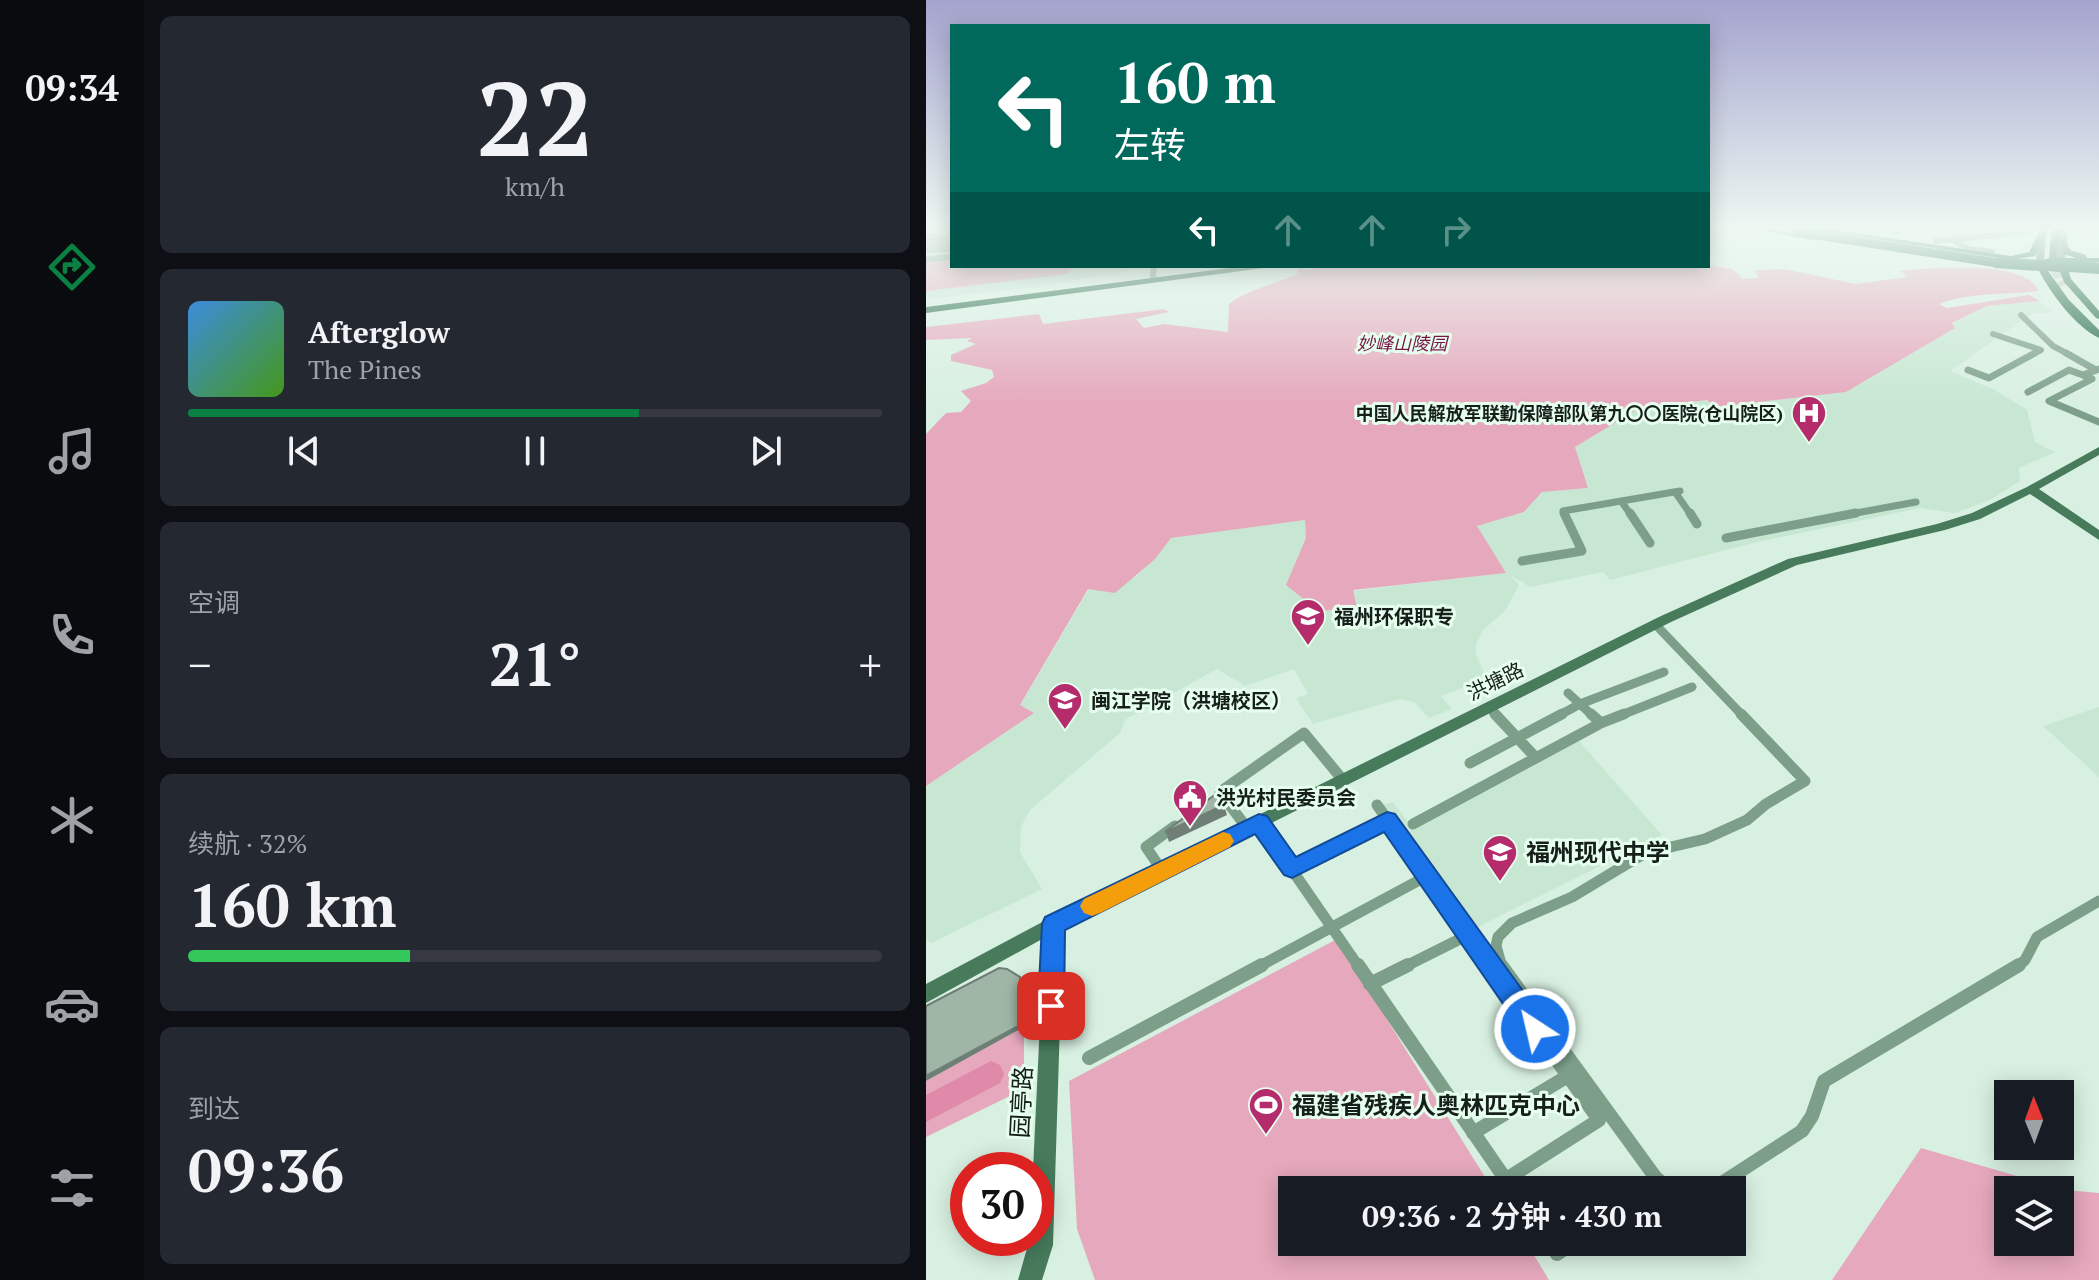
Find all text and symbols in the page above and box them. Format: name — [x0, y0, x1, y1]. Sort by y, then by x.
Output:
text: 160 m — [1114, 45, 1276, 119]
text: 22 — [476, 48, 594, 186]
icon: left — [982, 56, 1086, 160]
text: 09:34 — [25, 64, 119, 111]
text: 左转 — [1114, 121, 1186, 168]
text: km/h — [505, 169, 565, 203]
icon: left — [1182, 208, 1226, 252]
icon: ahead — [1266, 208, 1310, 252]
icon: ahead — [1350, 208, 1394, 252]
icon: right — [1434, 208, 1478, 252]
icon: directions — [44, 239, 100, 295]
text: Afterglow — [308, 312, 450, 352]
park label: 妙峰山陵园 — [1357, 331, 1450, 355]
text: The Pines — [308, 352, 422, 386]
hospital icon: 中国人民解放军联勤保障部队第九〇〇医院(仓山院区) — [1790, 394, 1828, 444]
place label: 中国人民解放军联勤保障部队第九〇〇医院(仓山院区) — [1356, 401, 1783, 425]
icon: music — [44, 423, 100, 479]
icon: previous — [282, 429, 326, 473]
icon: pause — [513, 429, 557, 473]
icon: next — [744, 429, 788, 473]
text: 空调 — [188, 585, 240, 619]
school or university icon: 福州环保职专 — [1289, 597, 1327, 647]
place label: 福州环保职专 — [1334, 603, 1454, 630]
icon: phone — [44, 607, 100, 663]
text: 21° — [489, 624, 581, 703]
text: − — [188, 635, 211, 694]
text: + — [859, 635, 882, 694]
street label: 洪塘路 — [1462, 656, 1528, 706]
school or university icon: 闽江学院（洪塘校区） — [1046, 681, 1084, 731]
place label: 闽江学院（洪塘校区） — [1091, 687, 1291, 714]
public building icon: 洪光村民委员会 — [1171, 778, 1209, 828]
place label: 洪光村民委员会 — [1216, 784, 1356, 811]
icon: climate — [44, 792, 100, 848]
text: 续航 · 32% — [188, 826, 308, 860]
school or university icon: 福州现代中学 — [1481, 833, 1519, 883]
place label: 福州现代中学 — [1526, 836, 1670, 868]
text: 160 km — [188, 865, 396, 944]
pin — [1017, 972, 1085, 1040]
icon: car — [44, 976, 100, 1032]
icon: arrive — [1029, 984, 1073, 1028]
position arrow — [1493, 987, 1577, 1071]
street label: 园亭路 — [1003, 1065, 1039, 1139]
north arrow — [1994, 1080, 2074, 1160]
map controls — [1994, 1080, 2074, 1256]
sports icon: 福建省残疾人奥林匹克中心 — [1247, 1086, 1285, 1136]
place label: 福建省残疾人奥林匹克中心 — [1292, 1089, 1580, 1121]
text: 到达 — [188, 1091, 240, 1125]
text: 09:36 — [188, 1130, 344, 1209]
speed limit sign: 30 — [950, 1152, 1054, 1256]
icon: filters — [44, 1160, 100, 1216]
button: layers — [1994, 1176, 2074, 1256]
text: 09:36 · 2 分钟 · 430 m — [1362, 1196, 1662, 1236]

